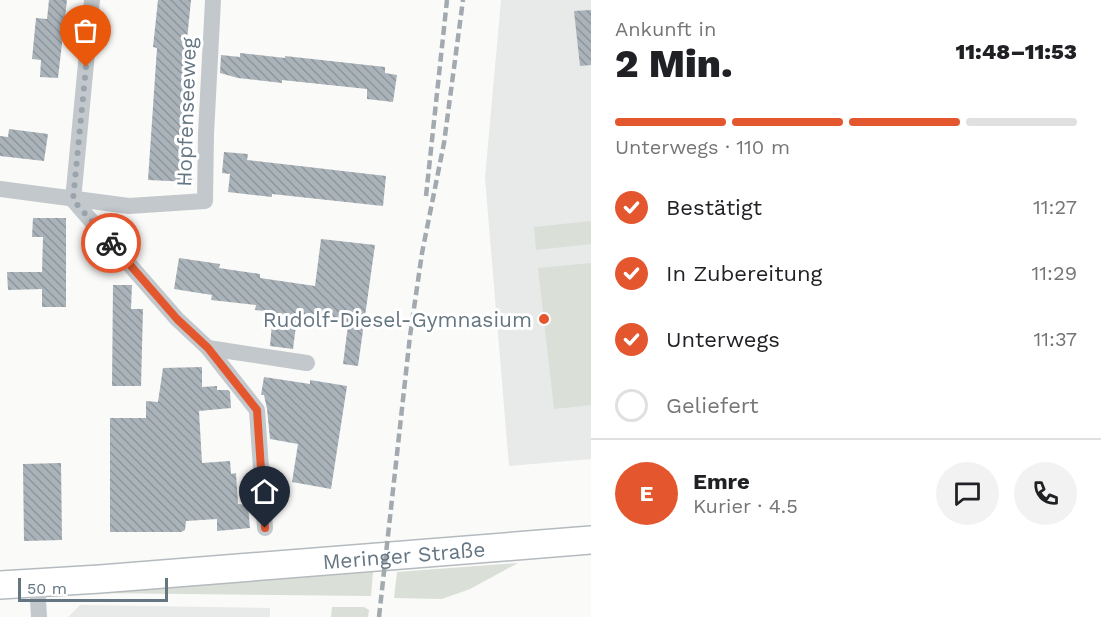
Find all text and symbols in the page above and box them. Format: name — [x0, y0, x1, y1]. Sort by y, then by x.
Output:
pin — [60, 5, 111, 67]
icon: bag — [69, 14, 102, 47]
text: Ankunft in — [615, 17, 716, 41]
street label: Hopfenseeweg — [171, 36, 201, 187]
text: 11:48–11:53 — [955, 39, 1077, 64]
text: 2 Min. — [615, 41, 733, 86]
text: Unterwegs · 110 m — [615, 135, 790, 159]
icon: check — [615, 191, 648, 224]
text: Bestätigt — [666, 195, 762, 220]
text: 11:27 — [1033, 195, 1077, 219]
courier — [81, 213, 141, 273]
icon: bike — [95, 227, 128, 260]
icon: check — [615, 257, 648, 290]
text: In Zubereitung — [666, 261, 822, 286]
text: 11:29 — [1031, 261, 1077, 285]
place label: Rudolf-Diesel-Gymnasium — [263, 307, 532, 332]
marker: Rudolf-Diesel-Gymnasium — [537, 312, 551, 326]
icon: check — [615, 323, 648, 356]
text: Unterwegs — [666, 327, 780, 352]
text: 11:37 — [1033, 327, 1077, 351]
text: Geliefert — [666, 393, 758, 418]
button: chat — [936, 462, 999, 525]
button: phone — [1014, 462, 1077, 525]
pin — [239, 466, 290, 528]
text: Emre — [693, 469, 750, 494]
icon: home — [248, 475, 281, 508]
text: E — [640, 481, 653, 506]
text: Kurier · 4.5 — [693, 494, 798, 518]
street label: Meringer Straße — [322, 536, 486, 574]
scale bar — [18, 575, 168, 602]
text: 50 m — [27, 579, 67, 598]

